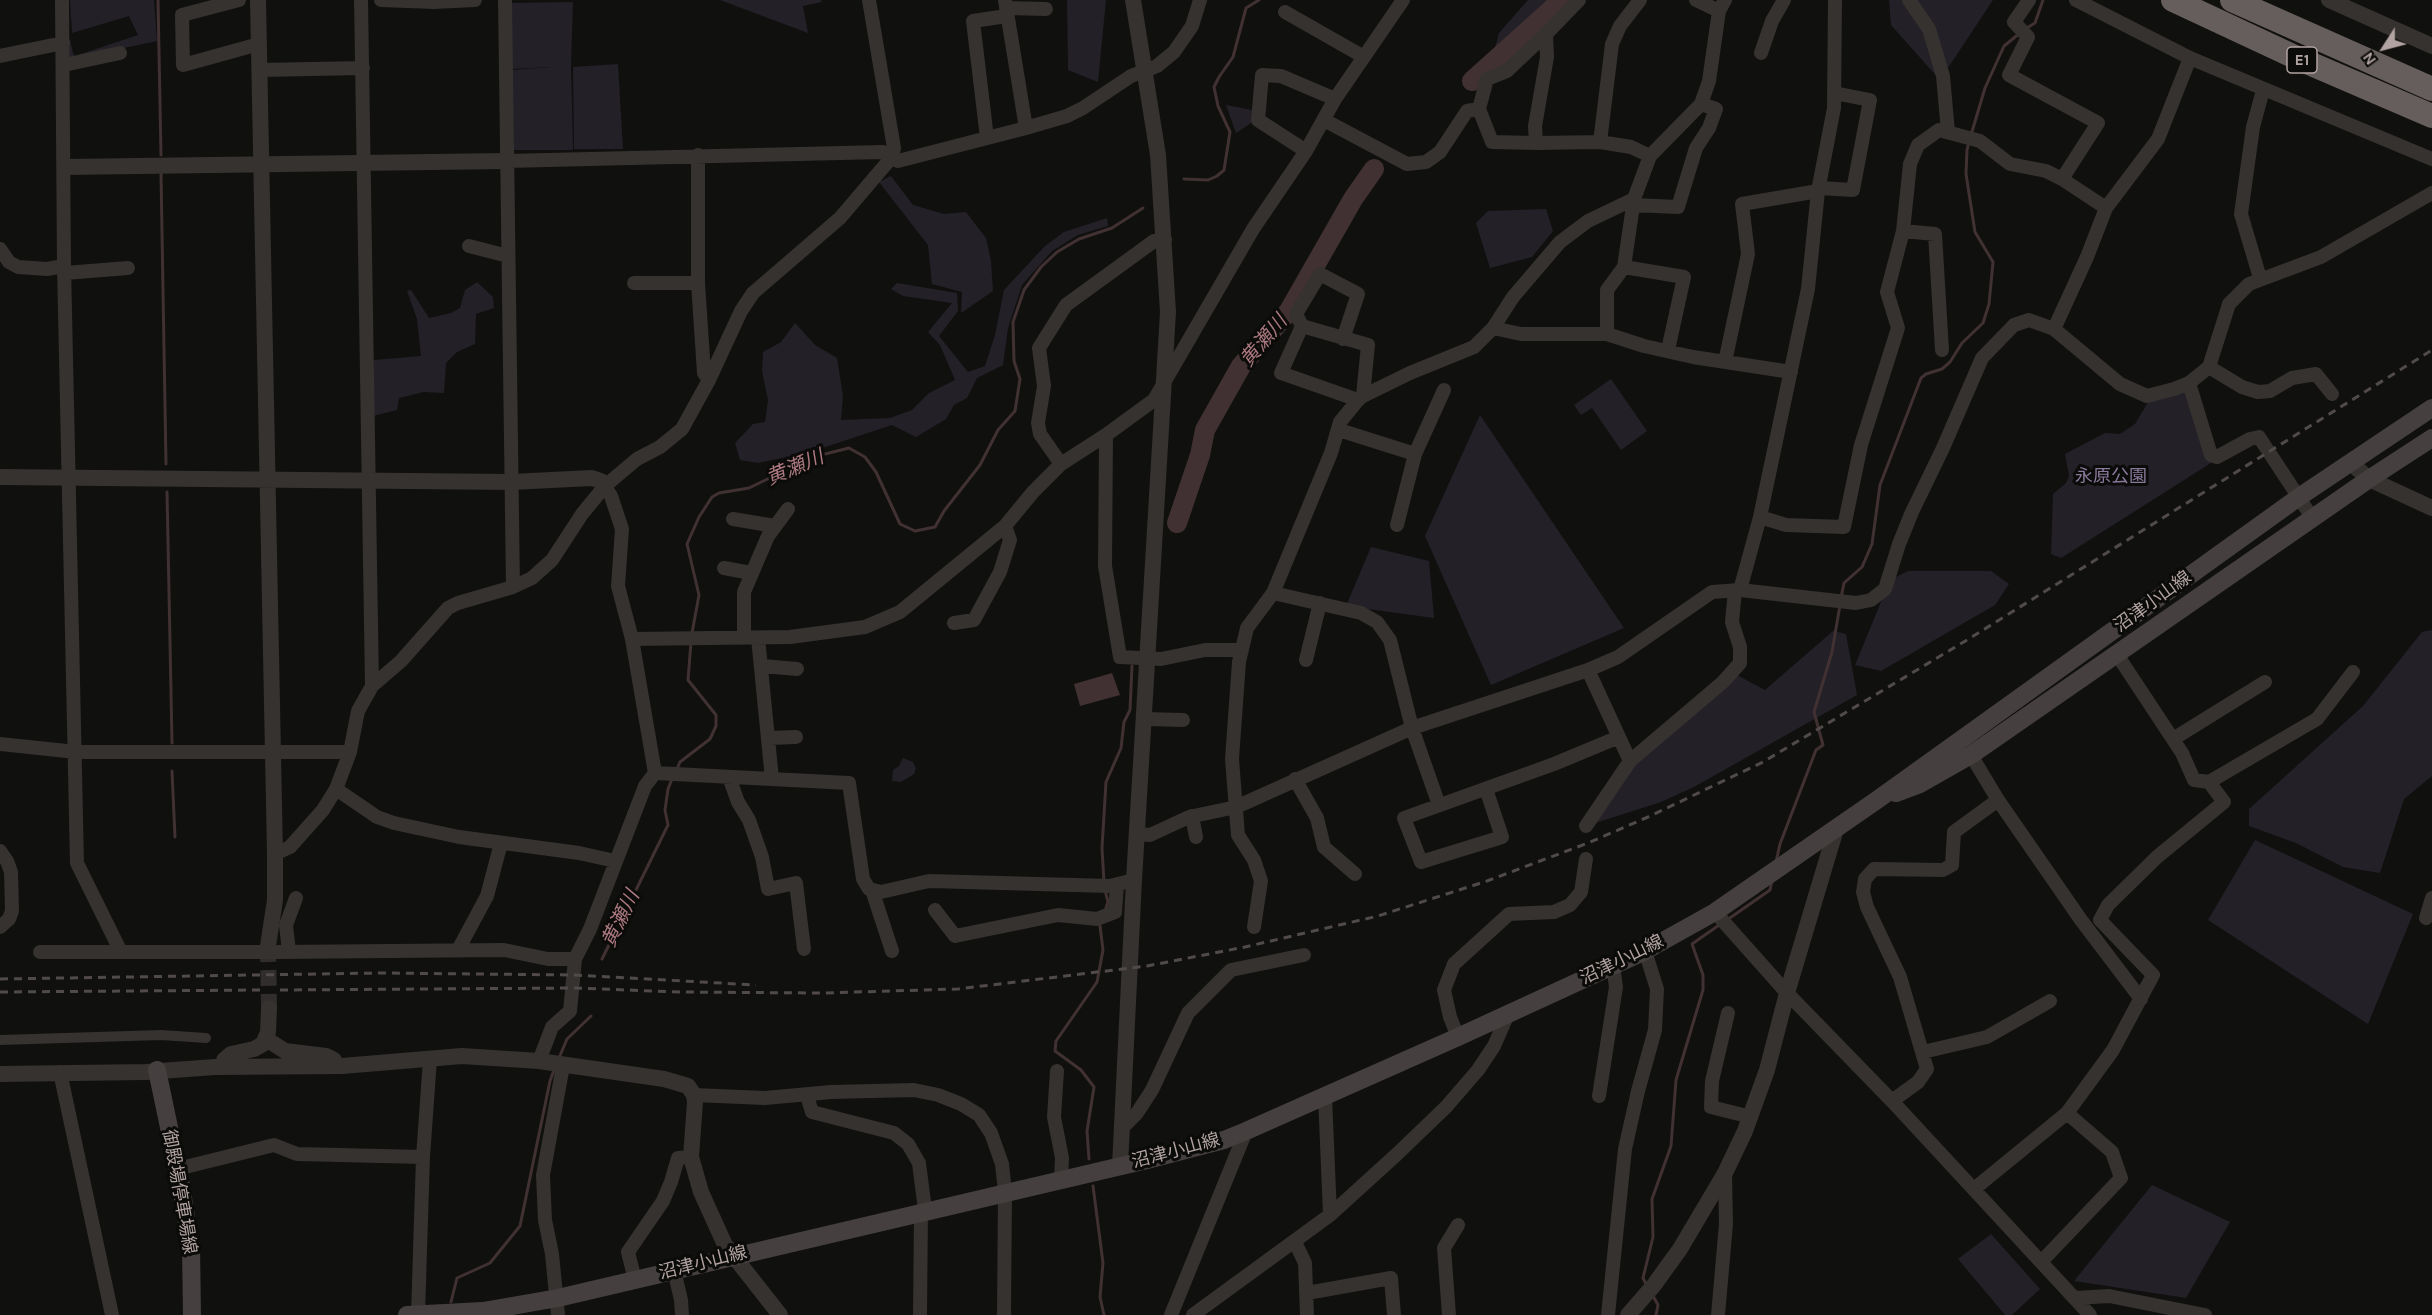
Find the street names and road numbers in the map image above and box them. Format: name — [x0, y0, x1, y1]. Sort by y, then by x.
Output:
road number: E1 — [2287, 47, 2317, 73]
street label: 沼津小山線 — [2110, 567, 2196, 637]
street label: 沼津小山線 — [1577, 931, 1667, 989]
street label: 御殿場停車場線 — [157, 1128, 201, 1256]
street label: 沼津小山線 — [1130, 1129, 1222, 1173]
street label: 沼津小山線 — [657, 1242, 749, 1284]

